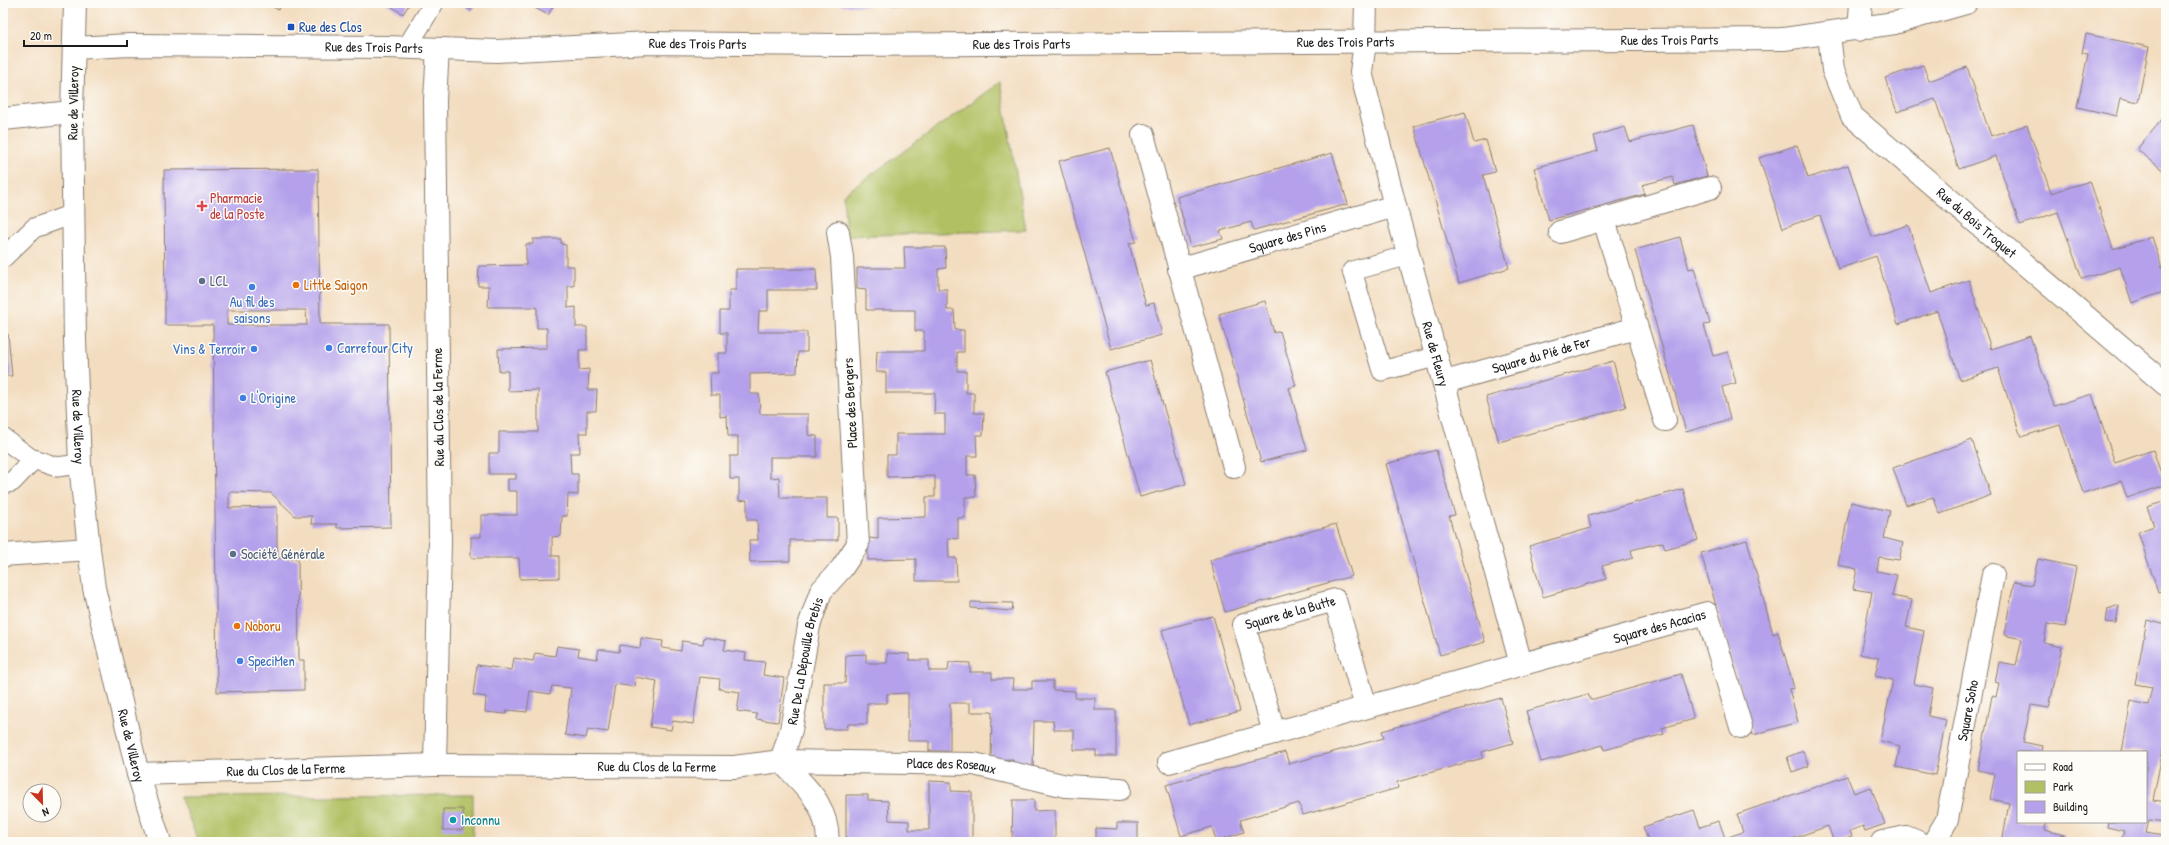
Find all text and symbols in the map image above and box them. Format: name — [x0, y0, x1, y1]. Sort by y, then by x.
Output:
place label: Rue des Clos — [299, 17, 362, 36]
scale bar — [24, 22, 127, 48]
marker: Rue des Clos — [286, 22, 296, 32]
text: 20 m — [30, 27, 52, 44]
street label: Rue des Trois Parts — [1621, 29, 1718, 49]
street label: Rue des Trois Parts — [1297, 31, 1395, 51]
street label: Rue des Trois Parts — [649, 33, 747, 53]
street label: Rue des Trois Parts — [973, 34, 1071, 53]
street label: Rue des Trois Parts — [325, 37, 423, 57]
street label: Rue de Villeroy — [62, 65, 84, 140]
street label: Rue du Bois Troquet — [1933, 183, 2021, 262]
place label: Pharmacie de la Poste — [210, 188, 265, 223]
marker: Pharmacie de la Poste — [197, 201, 207, 211]
street label: Square des Pins — [1247, 217, 1328, 257]
place label: LCL — [210, 271, 228, 290]
place label: Little Saigon — [304, 275, 368, 295]
marker: LCL — [197, 276, 207, 286]
marker: Little Saigon — [291, 280, 301, 290]
marker: Au fil des saisons — [247, 282, 257, 292]
place label: Au fil des saisons — [230, 292, 274, 327]
street label: Rue de Fleury — [1418, 319, 1454, 389]
street label: Square du Pié de Fer — [1490, 331, 1593, 377]
place label: Carrefour City — [337, 338, 413, 358]
place label: Vins & Terroir — [172, 339, 247, 358]
marker: Carrefour City — [324, 343, 334, 353]
marker: Vins & Terroir — [249, 344, 259, 354]
street label: Rue du Clos de la Ferme — [427, 347, 448, 467]
street label: Place des Bergers — [838, 357, 862, 449]
place label: L'Origine — [251, 388, 297, 408]
street label: Rue de Villeroy — [68, 389, 90, 465]
marker: L'Origine — [238, 393, 248, 403]
place label: Société Générale — [241, 544, 326, 563]
marker: Société Générale — [228, 549, 238, 559]
street label: Square de la Butte — [1243, 590, 1338, 633]
street label: Rue De La Dépouille Brebis — [782, 594, 827, 726]
street label: Square des Acacias — [1611, 604, 1708, 648]
place label: Noboru — [245, 616, 281, 635]
marker: Noboru — [232, 621, 242, 631]
place label: SpeciMen — [248, 651, 295, 671]
marker: SpeciMen — [235, 656, 245, 666]
street label: Square Soho — [1952, 678, 1982, 743]
street label: Rue de Villeroy — [114, 707, 150, 785]
legend — [2017, 751, 2147, 823]
street label: Place des Roseaux — [906, 753, 998, 778]
street label: Rue du Clos de la Ferme — [597, 756, 717, 776]
street label: Rue du Clos de la Ferme — [226, 758, 346, 780]
text: Road — [2053, 758, 2073, 775]
text: Park — [2053, 778, 2073, 795]
north arrow — [22, 783, 62, 823]
text: Building — [2053, 798, 2088, 815]
text: N — [40, 805, 51, 820]
place label: Inconnu — [461, 810, 500, 829]
marker: Inconnu — [448, 815, 458, 825]

